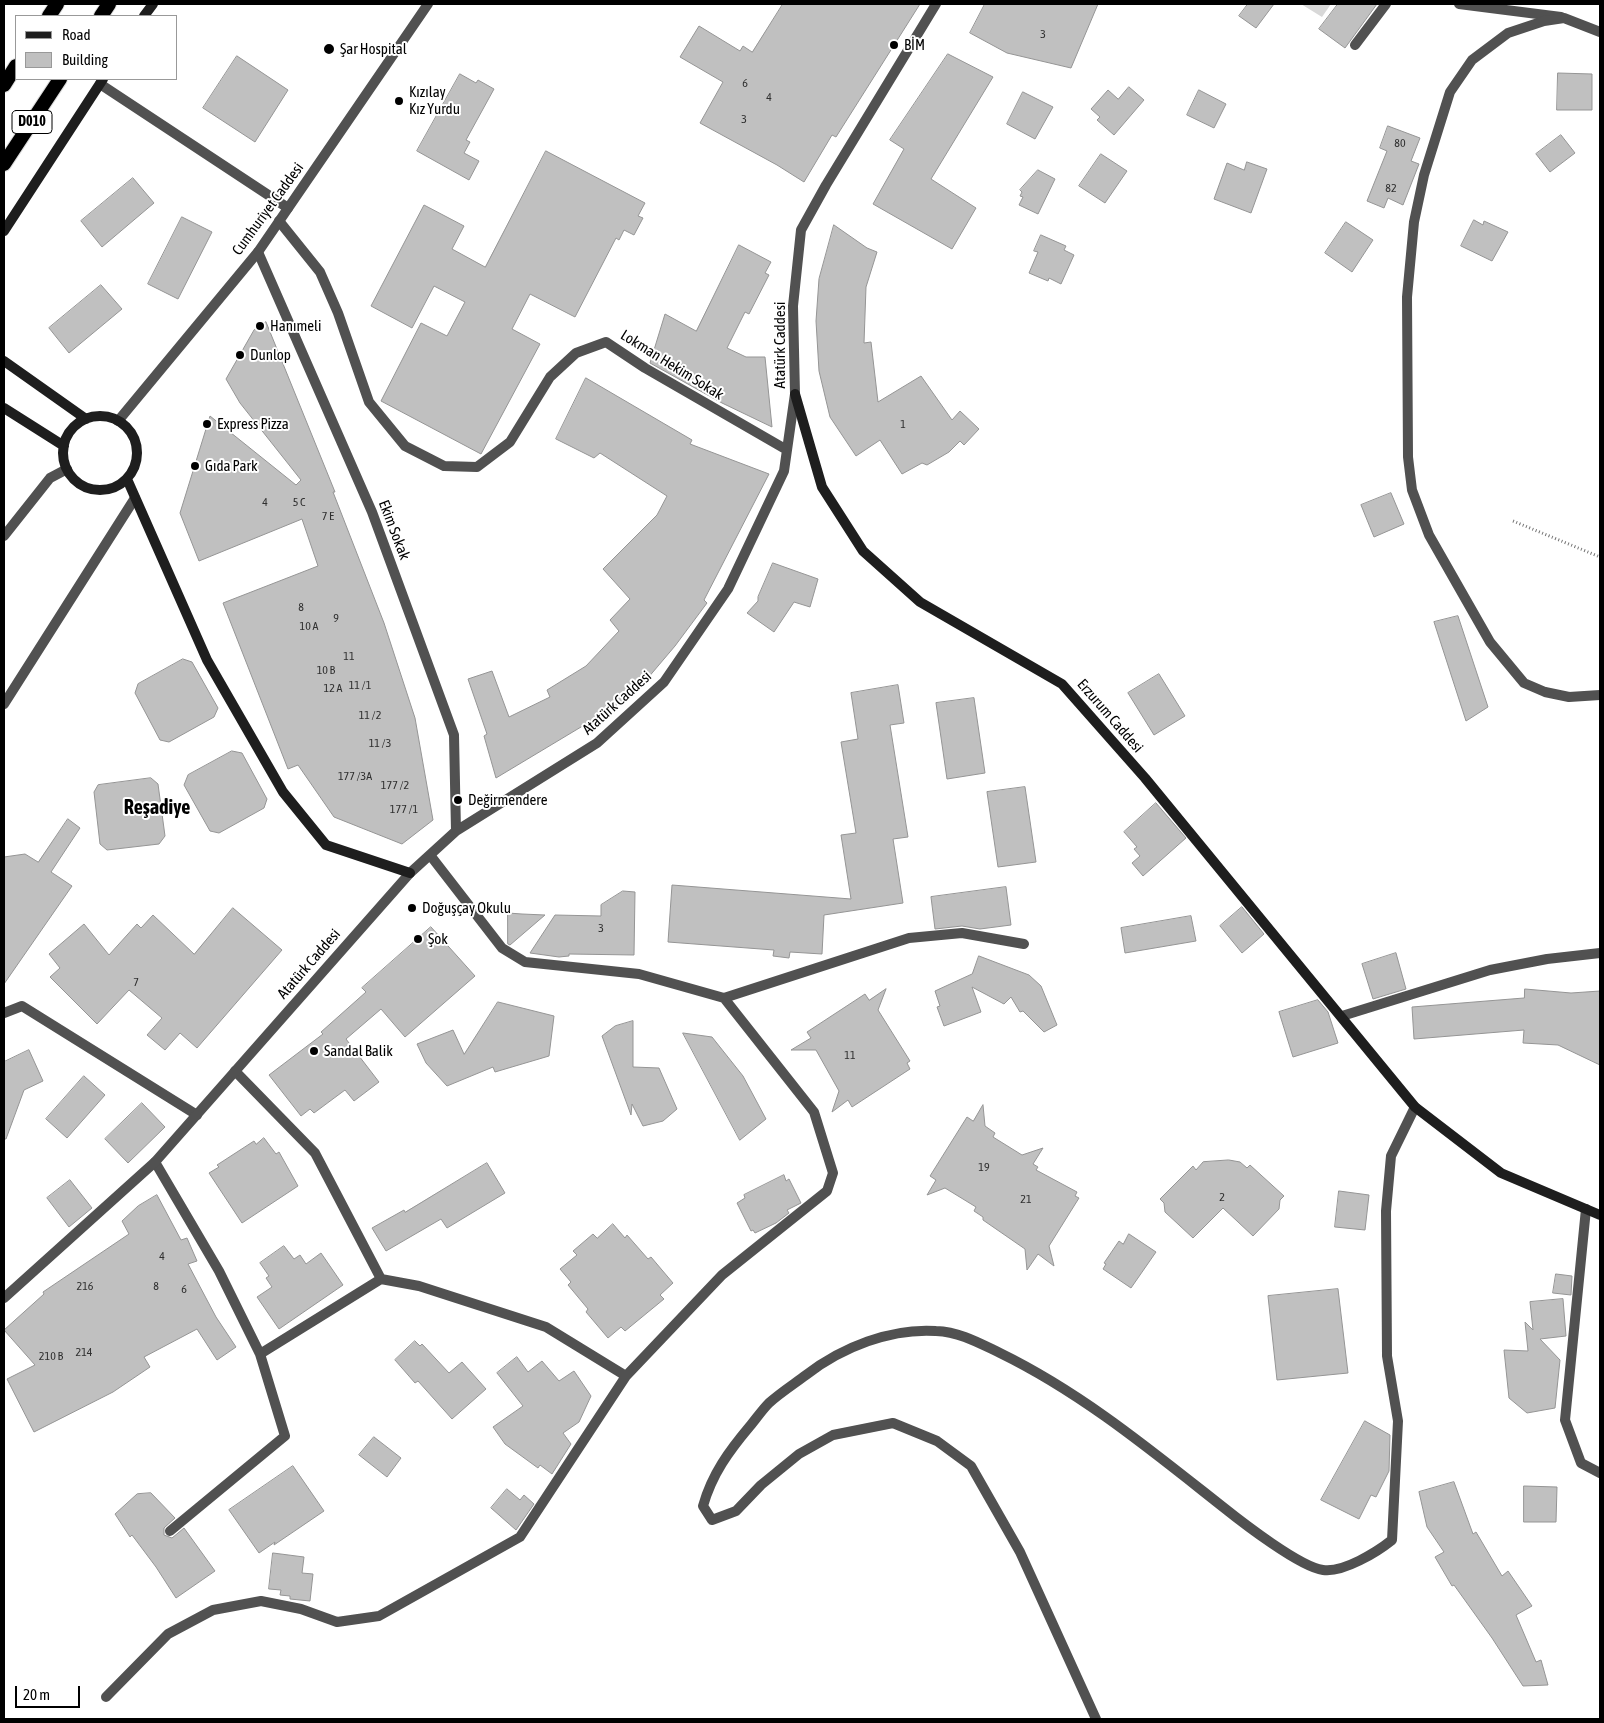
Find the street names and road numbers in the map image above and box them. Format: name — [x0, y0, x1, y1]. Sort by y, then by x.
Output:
road number: D010 — [12, 110, 52, 134]
street label: Cumhuriyet Caddesi — [228, 159, 308, 259]
street label: Atatürk Caddesi — [771, 302, 789, 388]
street label: Lokman Hekim Sokak — [617, 326, 727, 404]
street label: Ekim Sokak — [374, 498, 414, 562]
street label: Atatürk Caddesi — [579, 667, 655, 739]
street label: Erzurum Caddesi — [1073, 676, 1147, 756]
street label: Atatürk Caddesi — [274, 925, 344, 1003]

